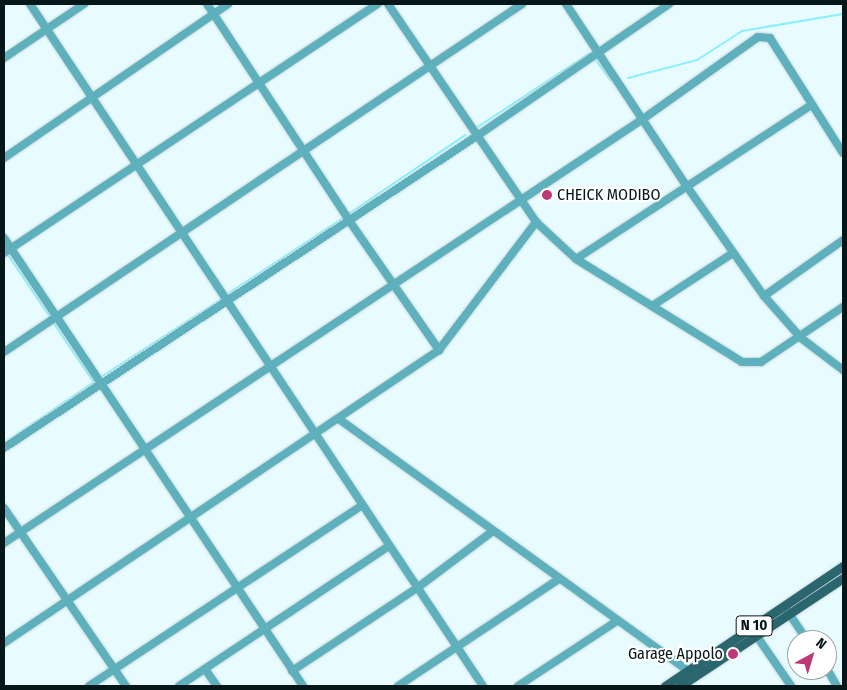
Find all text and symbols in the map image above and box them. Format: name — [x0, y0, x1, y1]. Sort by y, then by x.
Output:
place label: CHEICK MODIBO — [557, 185, 660, 205]
marker: CHEICK MODIBO — [541, 189, 553, 201]
road number: N 10 — [735, 614, 773, 638]
north arrow — [787, 630, 837, 680]
text: N — [813, 634, 830, 653]
place label: Garage Appolo — [628, 644, 723, 664]
marker: Garage Appolo — [727, 648, 739, 660]

